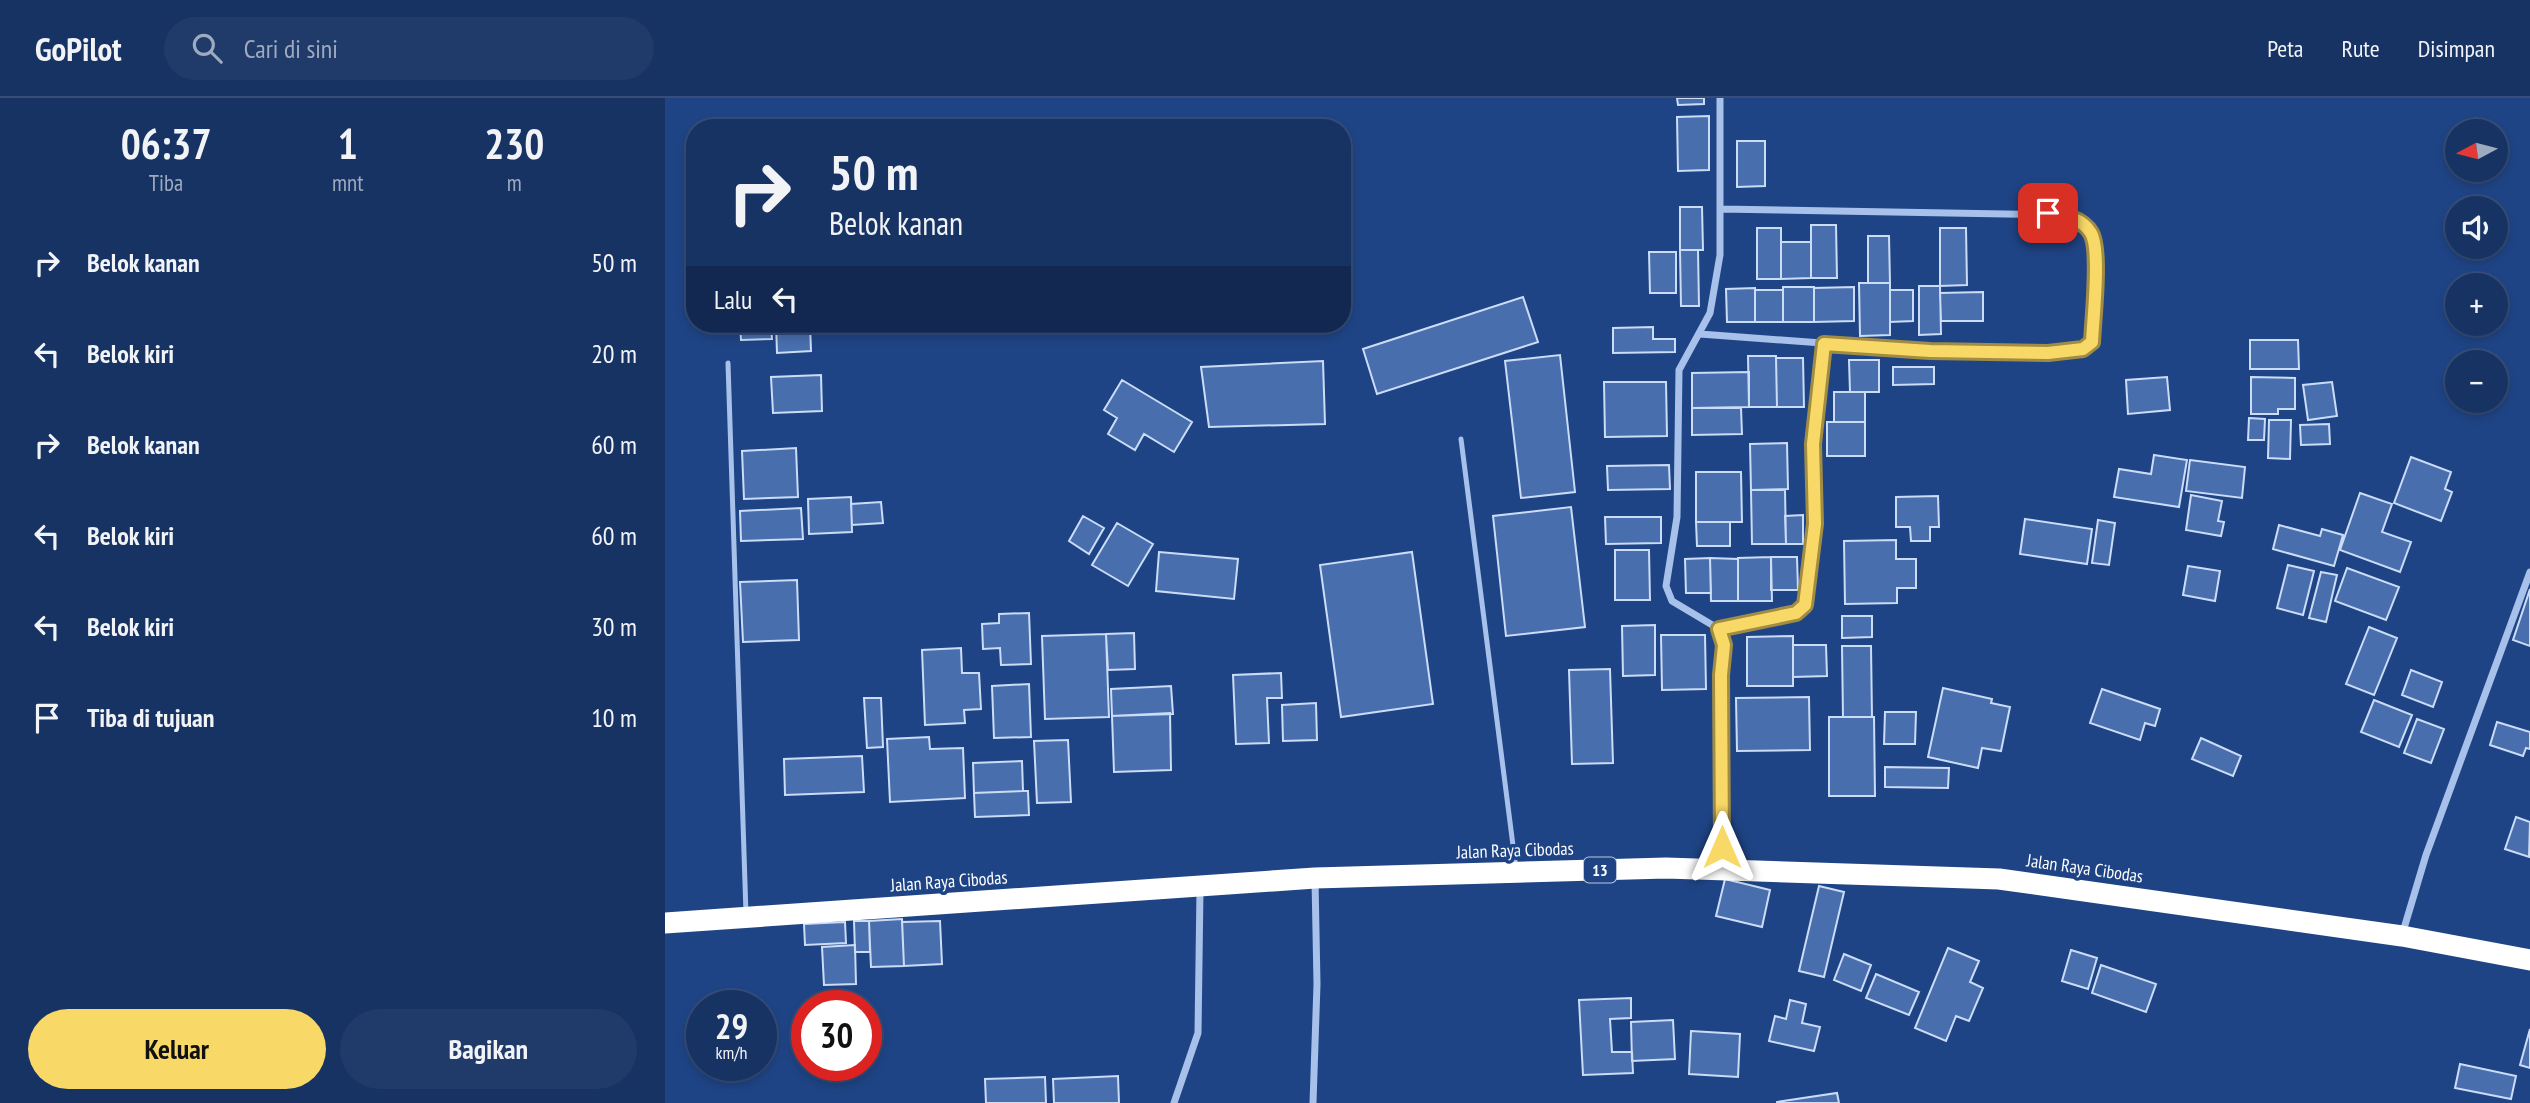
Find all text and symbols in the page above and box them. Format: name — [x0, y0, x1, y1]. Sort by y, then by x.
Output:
search box — [164, 17, 654, 80]
text: GoPilot — [35, 27, 122, 70]
icon: search — [188, 29, 226, 67]
text: Cari di sini — [244, 32, 338, 65]
text: Peta — [2267, 33, 2303, 64]
text: Rute — [2341, 33, 2380, 64]
text: Disimpan — [2418, 33, 2495, 64]
text: 06:37 — [121, 116, 211, 171]
text: 1 — [338, 116, 358, 171]
text: 230 — [484, 116, 544, 171]
north arrow — [2445, 119, 2508, 182]
map controls — [2445, 119, 2508, 413]
text: 50 m — [829, 140, 918, 204]
icon: right — [714, 147, 805, 238]
text: Tiba — [149, 168, 183, 197]
text: mnt — [332, 168, 364, 197]
text: m — [507, 168, 522, 197]
pin — [2018, 183, 2078, 243]
icon: arrive — [2029, 194, 2067, 232]
button: sound — [2445, 196, 2508, 259]
text: Belok kanan — [829, 202, 963, 244]
icon: right — [28, 244, 66, 282]
text: Belok kanan — [87, 246, 200, 279]
text: 50 m — [591, 246, 637, 279]
button: + — [2445, 273, 2508, 336]
icon: left — [766, 280, 804, 318]
text: Lalu — [714, 283, 752, 316]
icon: left — [28, 335, 66, 373]
text: Belok kiri — [87, 337, 174, 370]
text: 20 m — [591, 337, 637, 370]
button: − — [2445, 350, 2508, 413]
icon: right — [28, 426, 66, 464]
text: Belok kanan — [87, 428, 200, 461]
text: 60 m — [591, 428, 637, 461]
icon: left — [28, 517, 66, 555]
text: Belok kiri — [87, 519, 174, 552]
text: 60 m — [591, 519, 637, 552]
icon: left — [28, 608, 66, 646]
text: Belok kiri — [87, 610, 174, 643]
text: 30 m — [591, 610, 637, 643]
icon: arrive — [28, 699, 66, 737]
text: Tiba di tujuan — [87, 701, 215, 734]
text: 10 m — [591, 701, 637, 734]
position arrow — [1685, 810, 1759, 884]
street label: Jalan Raya Cibodas — [1455, 836, 1574, 864]
street label: Jalan Raya Cibodas — [2024, 848, 2145, 888]
road number: 13 — [1584, 858, 1616, 883]
street label: Jalan Raya Cibodas — [889, 865, 1008, 897]
speed limit sign: 30 — [791, 990, 882, 1081]
text: 29 — [715, 1003, 748, 1049]
button: Keluar — [28, 1009, 326, 1089]
button: Bagikan — [340, 1009, 637, 1089]
text: km/h — [716, 1041, 747, 1064]

